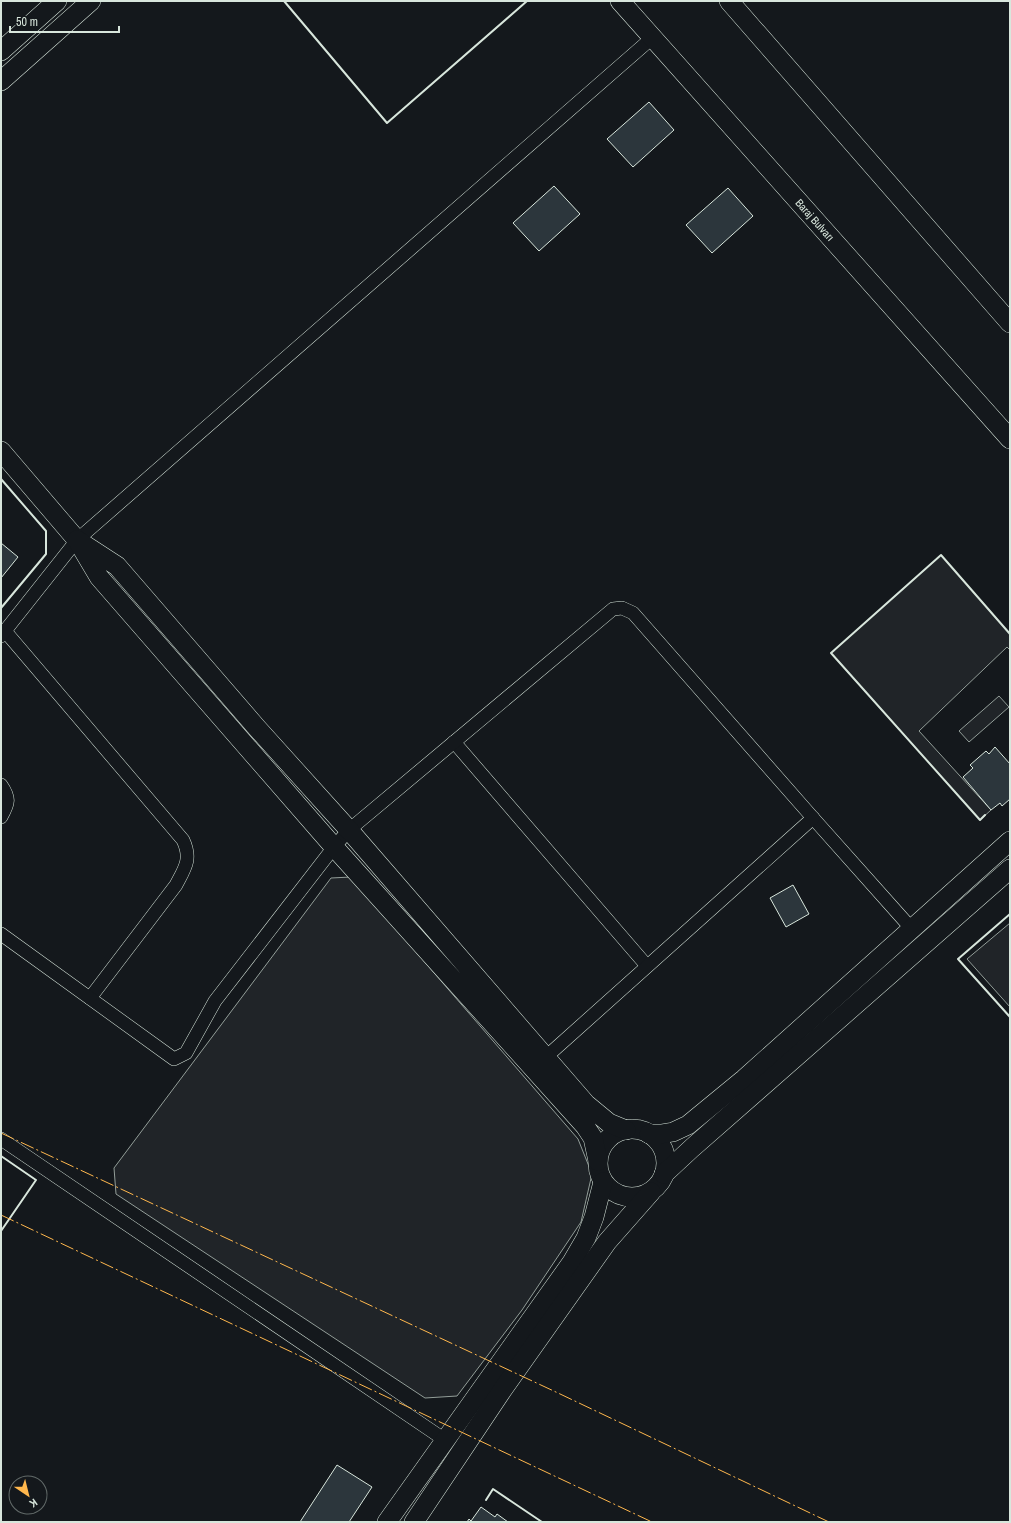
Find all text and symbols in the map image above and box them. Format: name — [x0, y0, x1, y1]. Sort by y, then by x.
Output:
scale bar — [10, 8, 119, 34]
text: 50 m — [16, 14, 38, 30]
street label: Baraj Bulvarı — [792, 196, 837, 244]
north arrow — [8, 1475, 48, 1515]
text: K — [27, 1496, 40, 1511]

